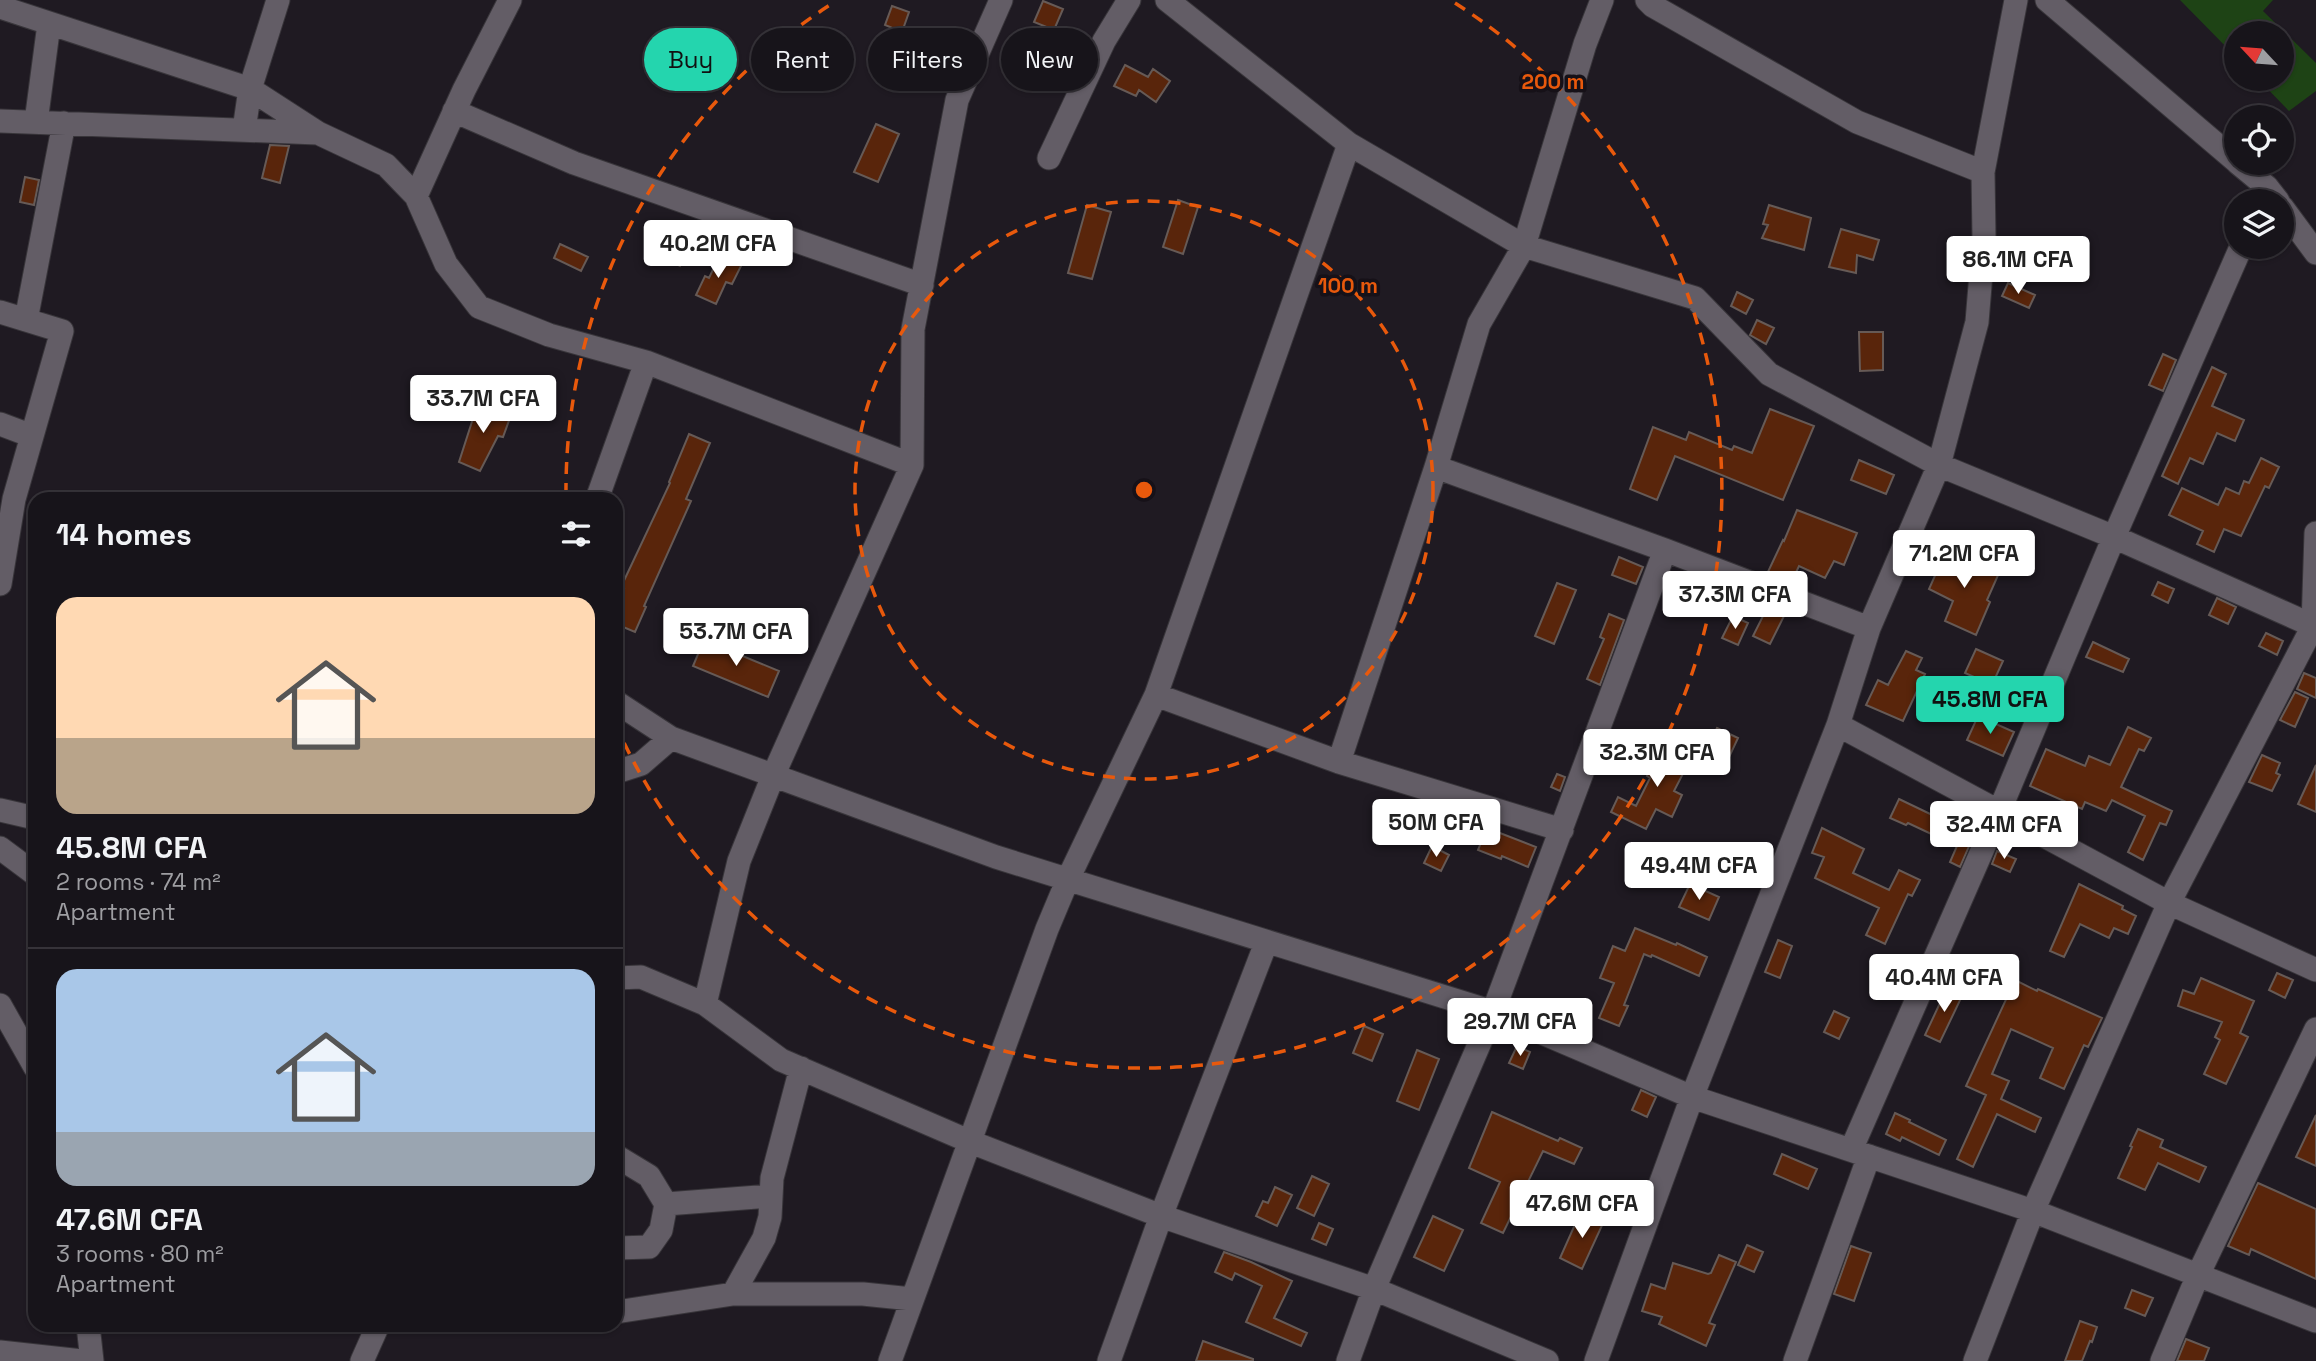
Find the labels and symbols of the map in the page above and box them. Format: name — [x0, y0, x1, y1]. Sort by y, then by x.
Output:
north arrow — [2224, 21, 2294, 91]
text: 200 m — [1522, 68, 1584, 95]
pin: 40.2M CFA — [638, 220, 798, 280]
pin: 86.1M CFA — [1938, 236, 2098, 296]
text: 100 m — [1318, 272, 1378, 299]
pin: 33.7M CFA — [403, 376, 563, 435]
centre of rings — [1132, 478, 1156, 502]
pin: 71.2M CFA — [1884, 530, 2044, 590]
pin: 37.3M CFA — [1655, 572, 1815, 631]
pin: 53.7M CFA — [656, 608, 816, 668]
pin: 45.8M CFA — [1910, 676, 2070, 736]
pin: 32.3M CFA — [1577, 730, 1737, 789]
pin: 50M CFA — [1371, 800, 1501, 859]
pin: 32.4M CFA — [1924, 802, 2084, 861]
pin: 49.4M CFA — [1619, 842, 1779, 902]
pin: 40.4M CFA — [1864, 954, 2024, 1014]
pin: 29.7M CFA — [1440, 998, 1600, 1058]
pin: 47.6M CFA — [1502, 1180, 1662, 1240]

